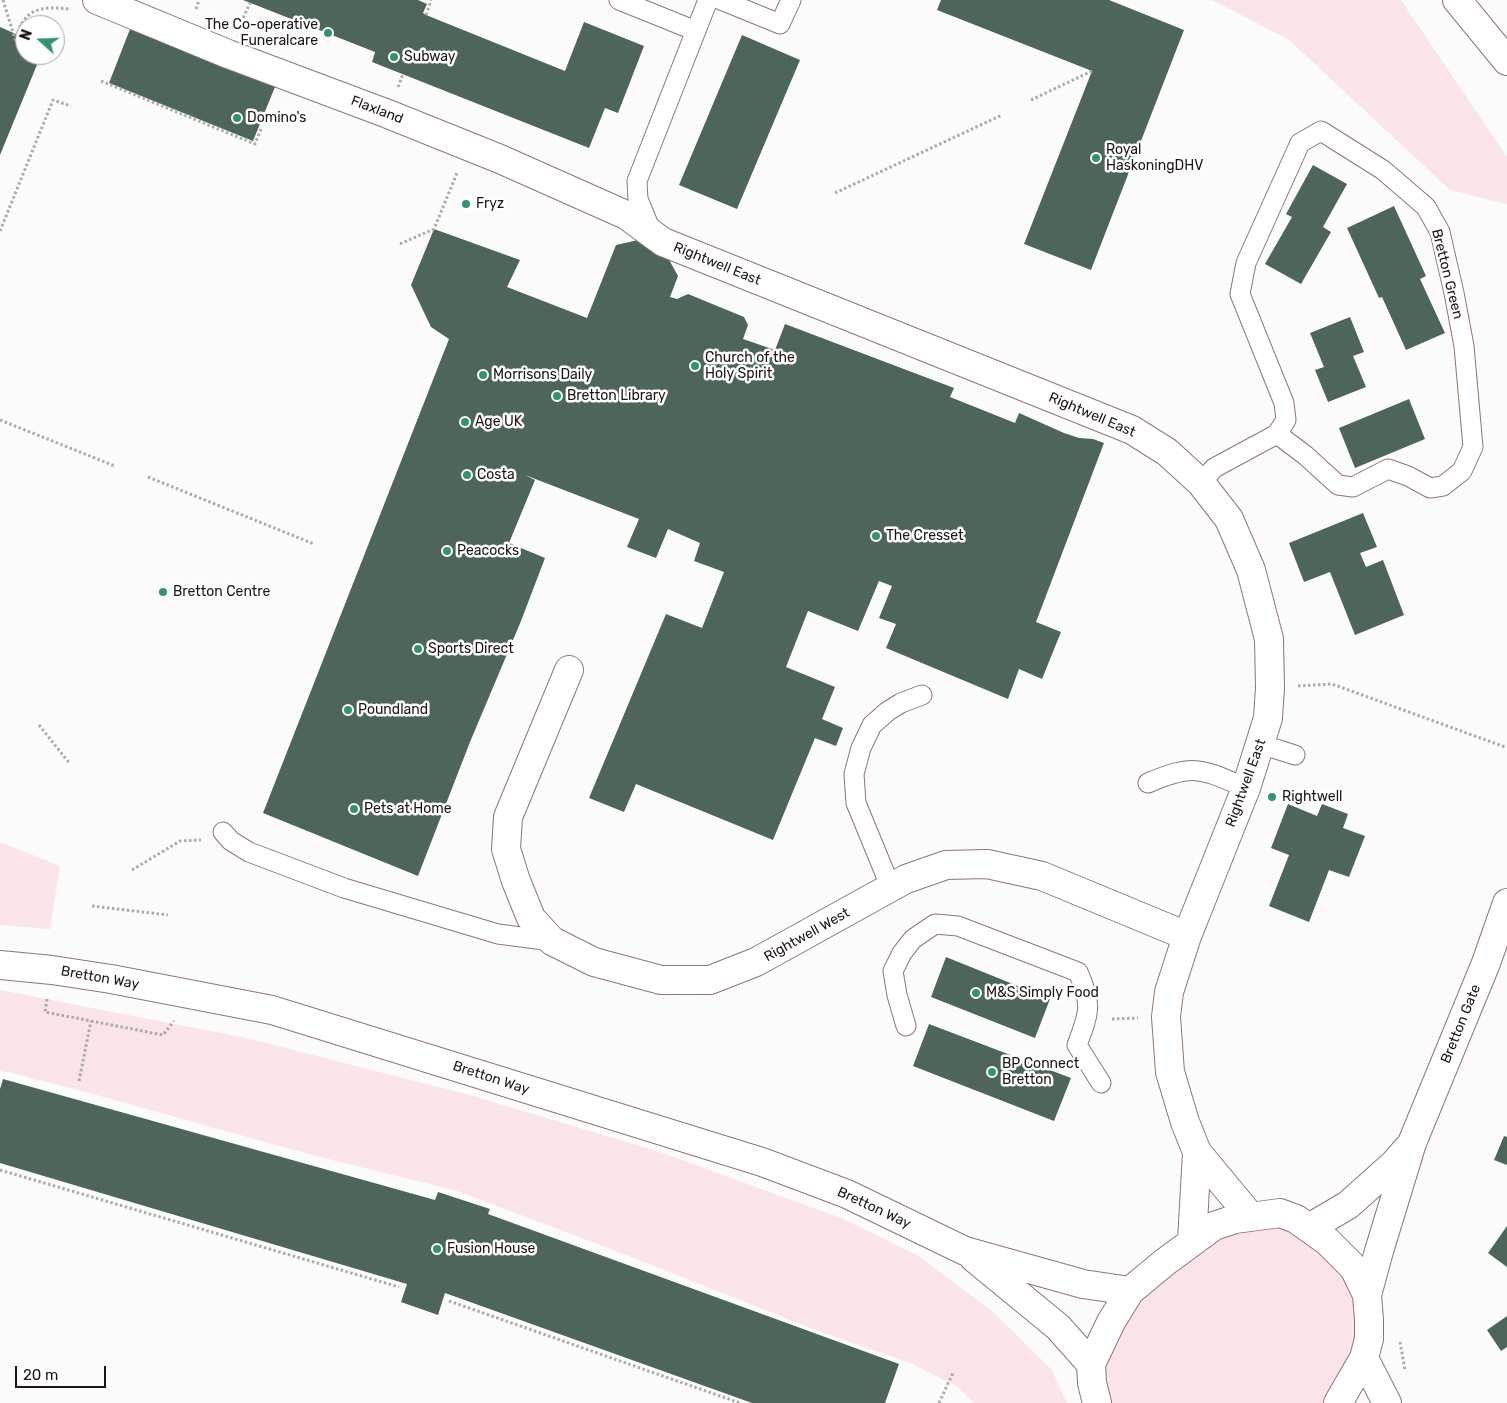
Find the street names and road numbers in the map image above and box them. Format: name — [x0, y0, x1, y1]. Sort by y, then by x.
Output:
street label: Flaxland — [348, 92, 406, 128]
street label: Bretton Green — [1428, 227, 1466, 321]
street label: Rightwell East — [671, 239, 763, 289]
street label: Rightwell East — [1046, 389, 1138, 441]
street label: Rightwell East — [1222, 737, 1270, 829]
street label: Rightwell West — [761, 905, 853, 965]
street label: Bretton Way — [59, 963, 141, 993]
street label: Bretton Gate — [1438, 982, 1484, 1066]
street label: Bretton Way — [451, 1058, 531, 1098]
street label: Bretton Way — [834, 1184, 914, 1232]

